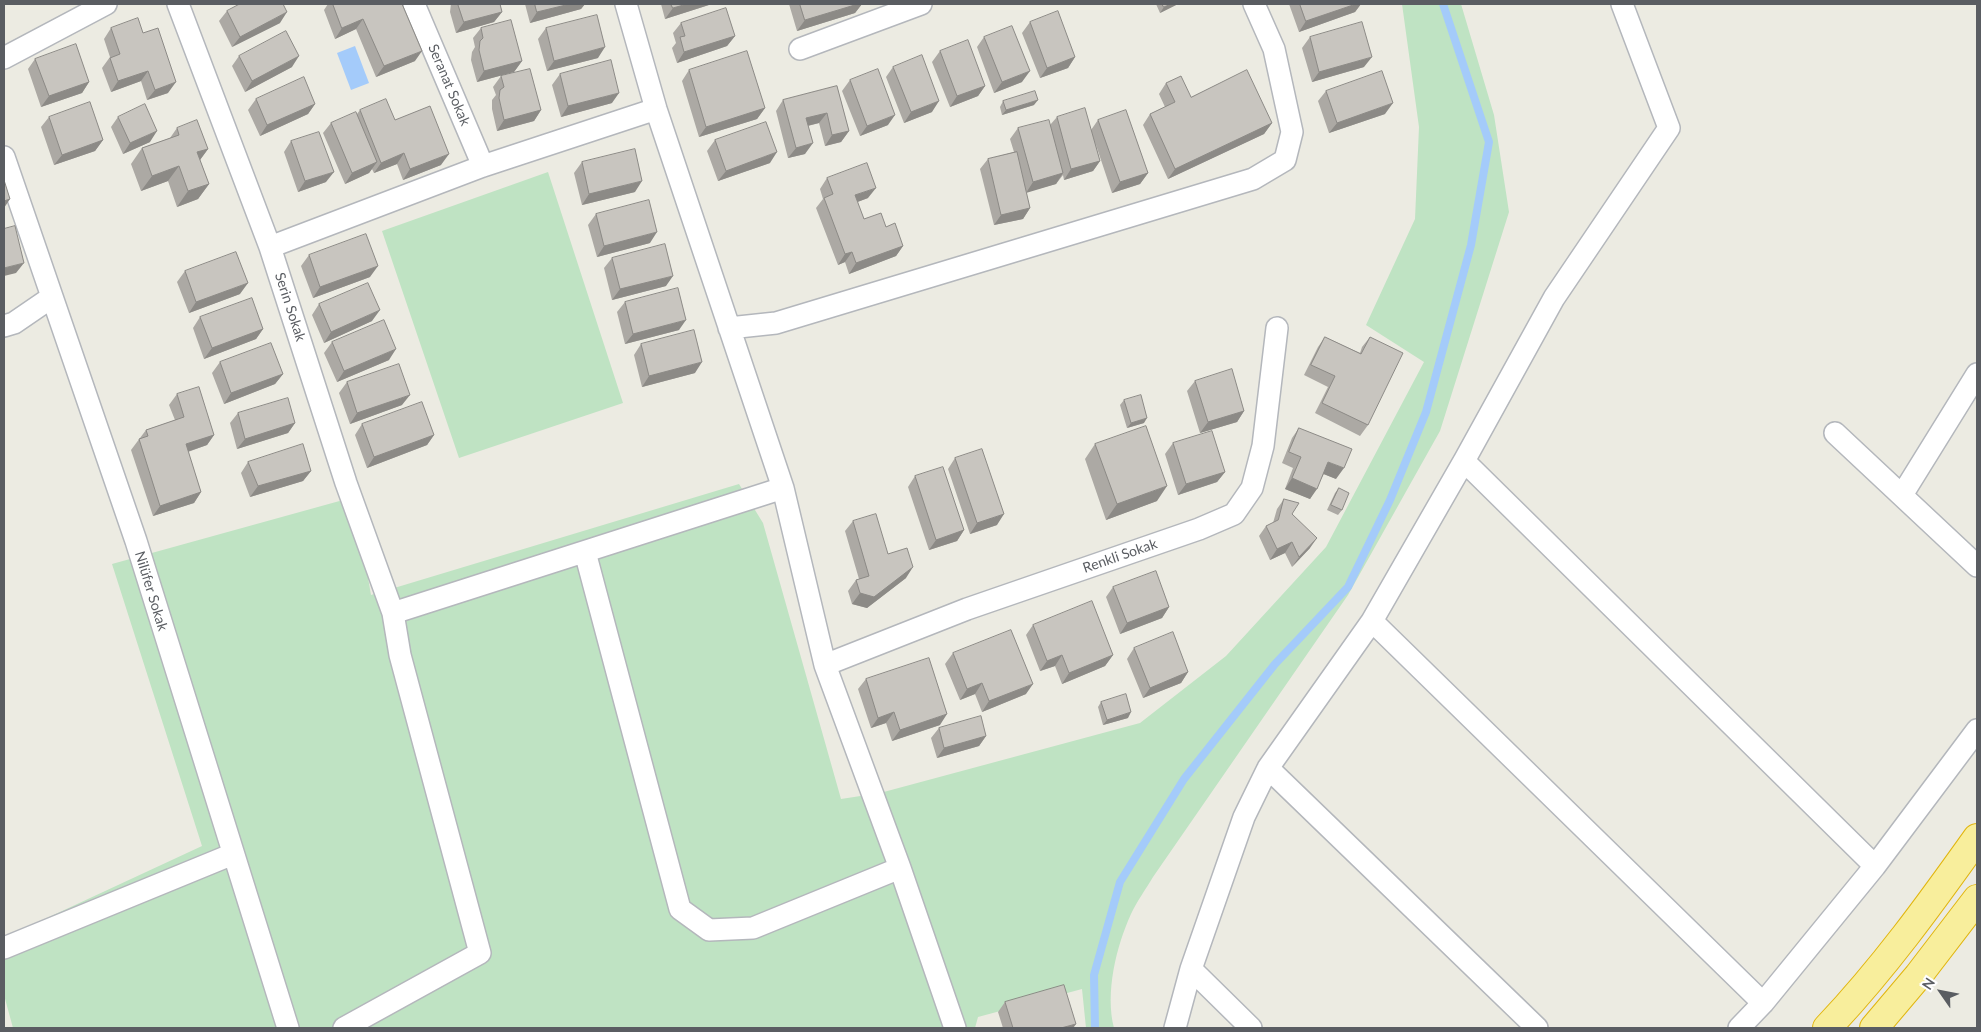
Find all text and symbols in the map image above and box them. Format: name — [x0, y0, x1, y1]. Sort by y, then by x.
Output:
street label: Seranat Sokak — [424, 42, 474, 128]
street label: Serin Sokak — [271, 270, 309, 344]
street label: Renkli Sokak — [1081, 535, 1159, 577]
street label: Nilüfer Sokak — [131, 549, 171, 633]
north arrow — [1916, 967, 1966, 1017]
text: N — [1918, 974, 1938, 993]

